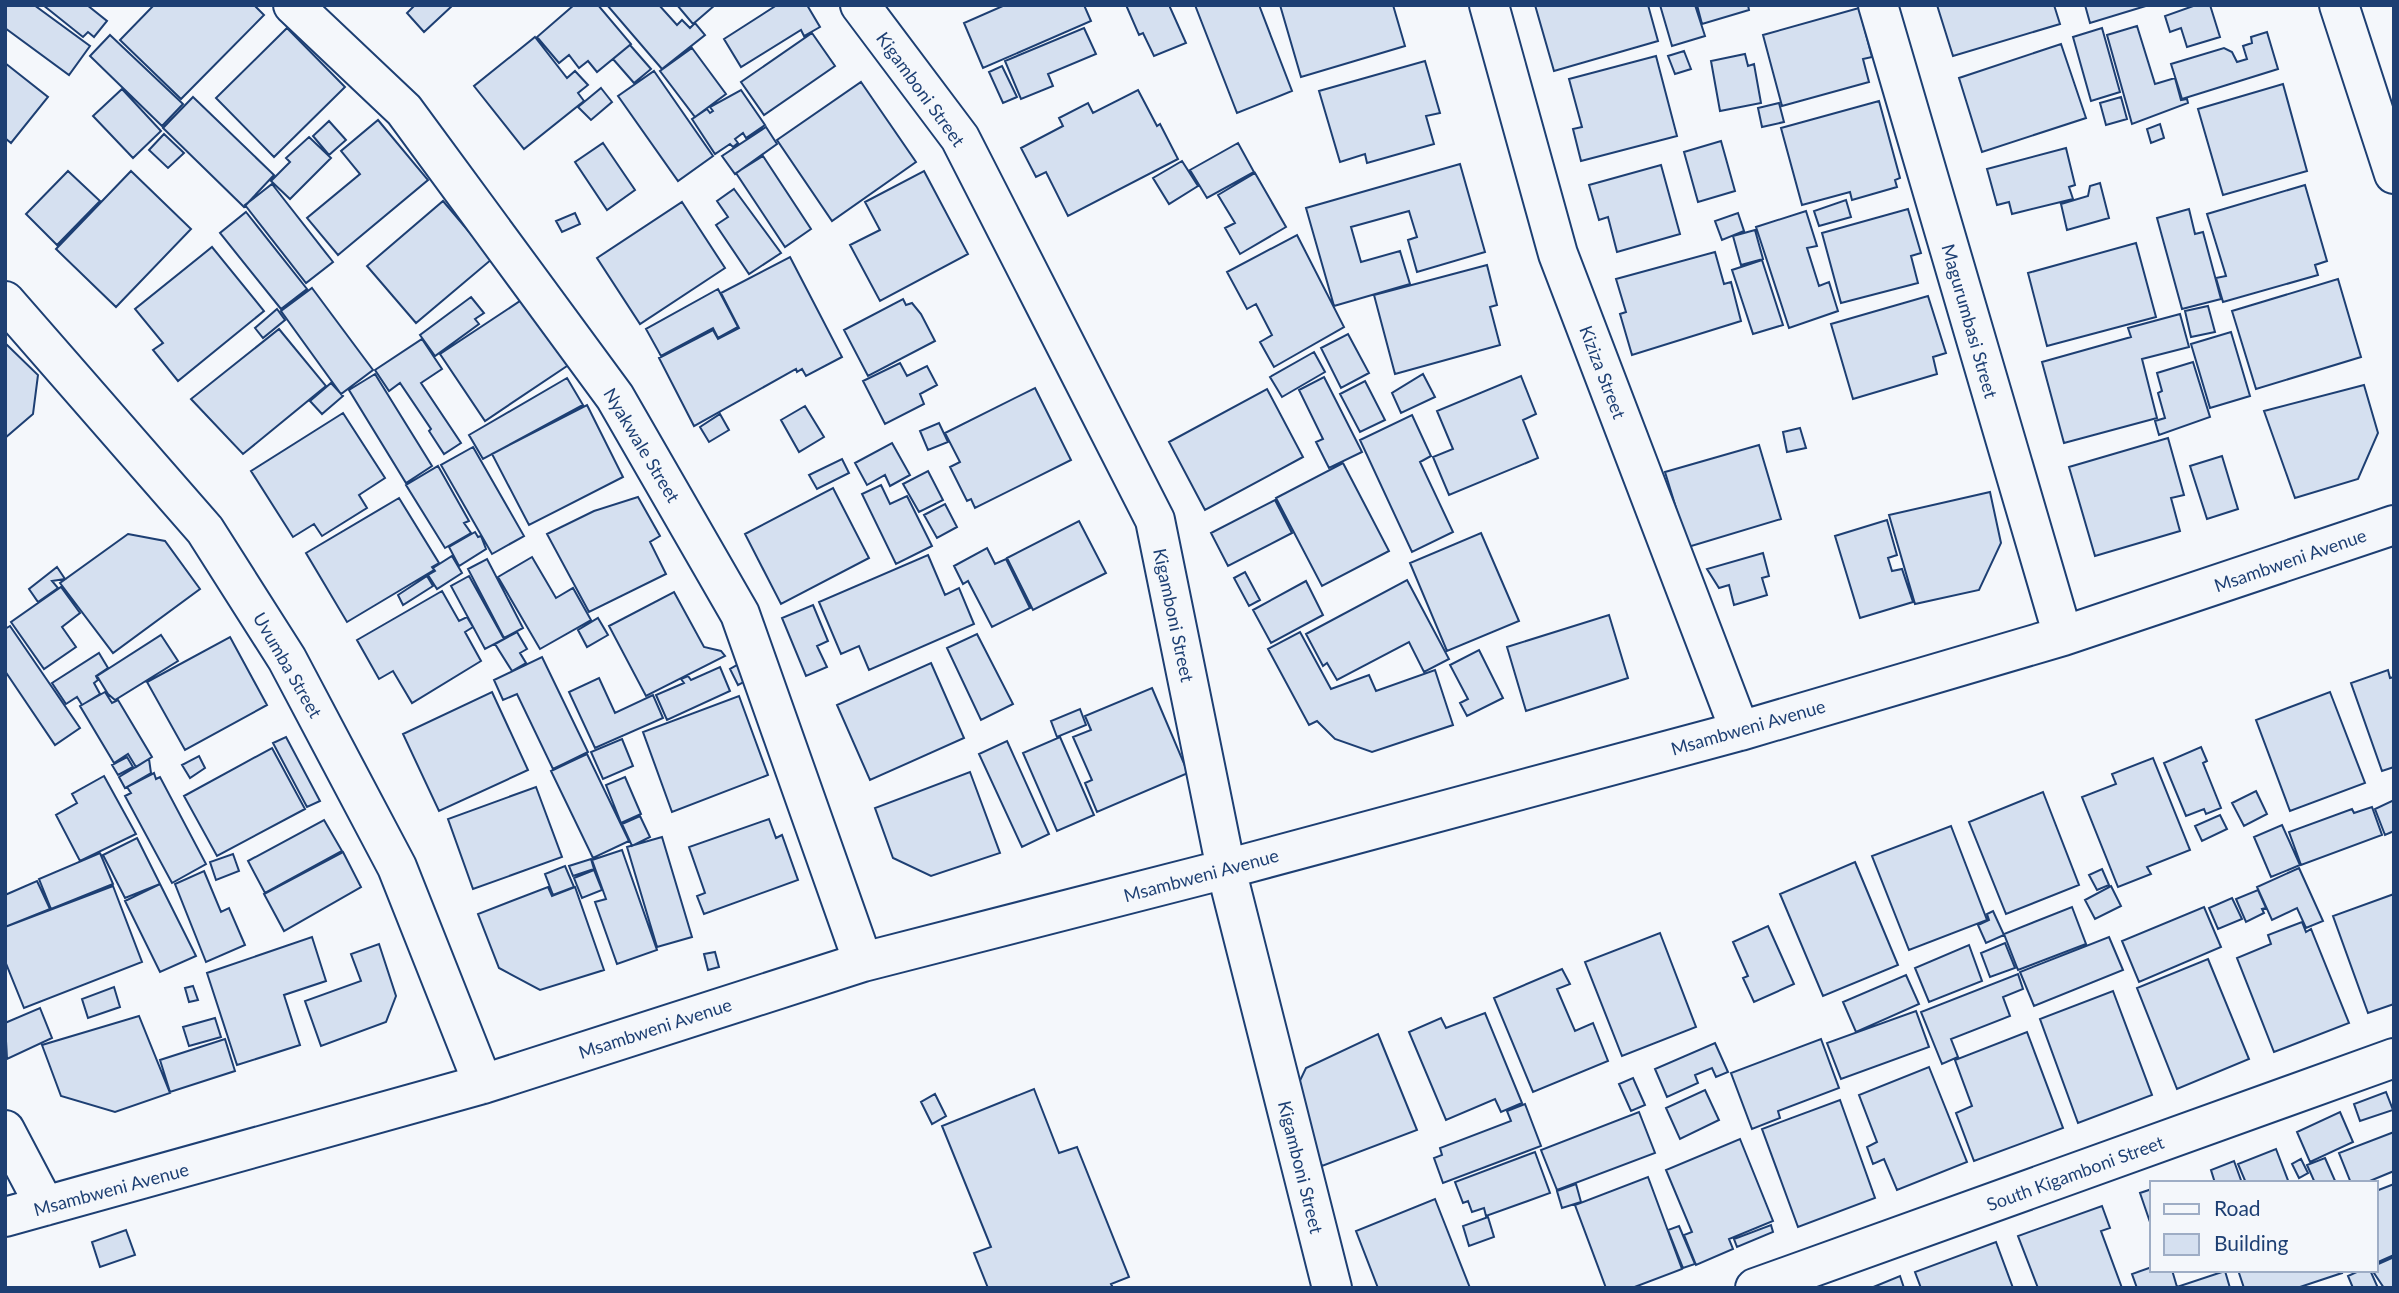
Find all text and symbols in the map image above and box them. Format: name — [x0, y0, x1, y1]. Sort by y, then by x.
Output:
street label: Kigamboni Street — [872, 28, 970, 151]
street label: Magurumbasi Street — [1937, 241, 2003, 401]
street label: Kiziza Street — [1575, 322, 1631, 422]
street label: Nyakwale Street — [599, 384, 685, 507]
street label: Msambweni Avenue — [2211, 524, 2369, 596]
street label: Kigamboni Street — [1149, 546, 1199, 684]
street label: Uvumba Street — [249, 608, 327, 722]
street label: Msambweni Avenue — [1668, 694, 1828, 760]
street label: Msambweni Avenue — [1121, 844, 1281, 906]
street label: Msambweni Avenue — [576, 993, 734, 1063]
street label: Kigamboni Street — [1274, 1098, 1328, 1236]
street label: South Kigamboni Street — [1983, 1130, 2167, 1215]
street label: Msambweni Avenue — [31, 1158, 191, 1220]
legend — [2150, 1181, 2378, 1272]
text: Road — [2214, 1195, 2261, 1220]
text: Building — [2214, 1230, 2289, 1255]

